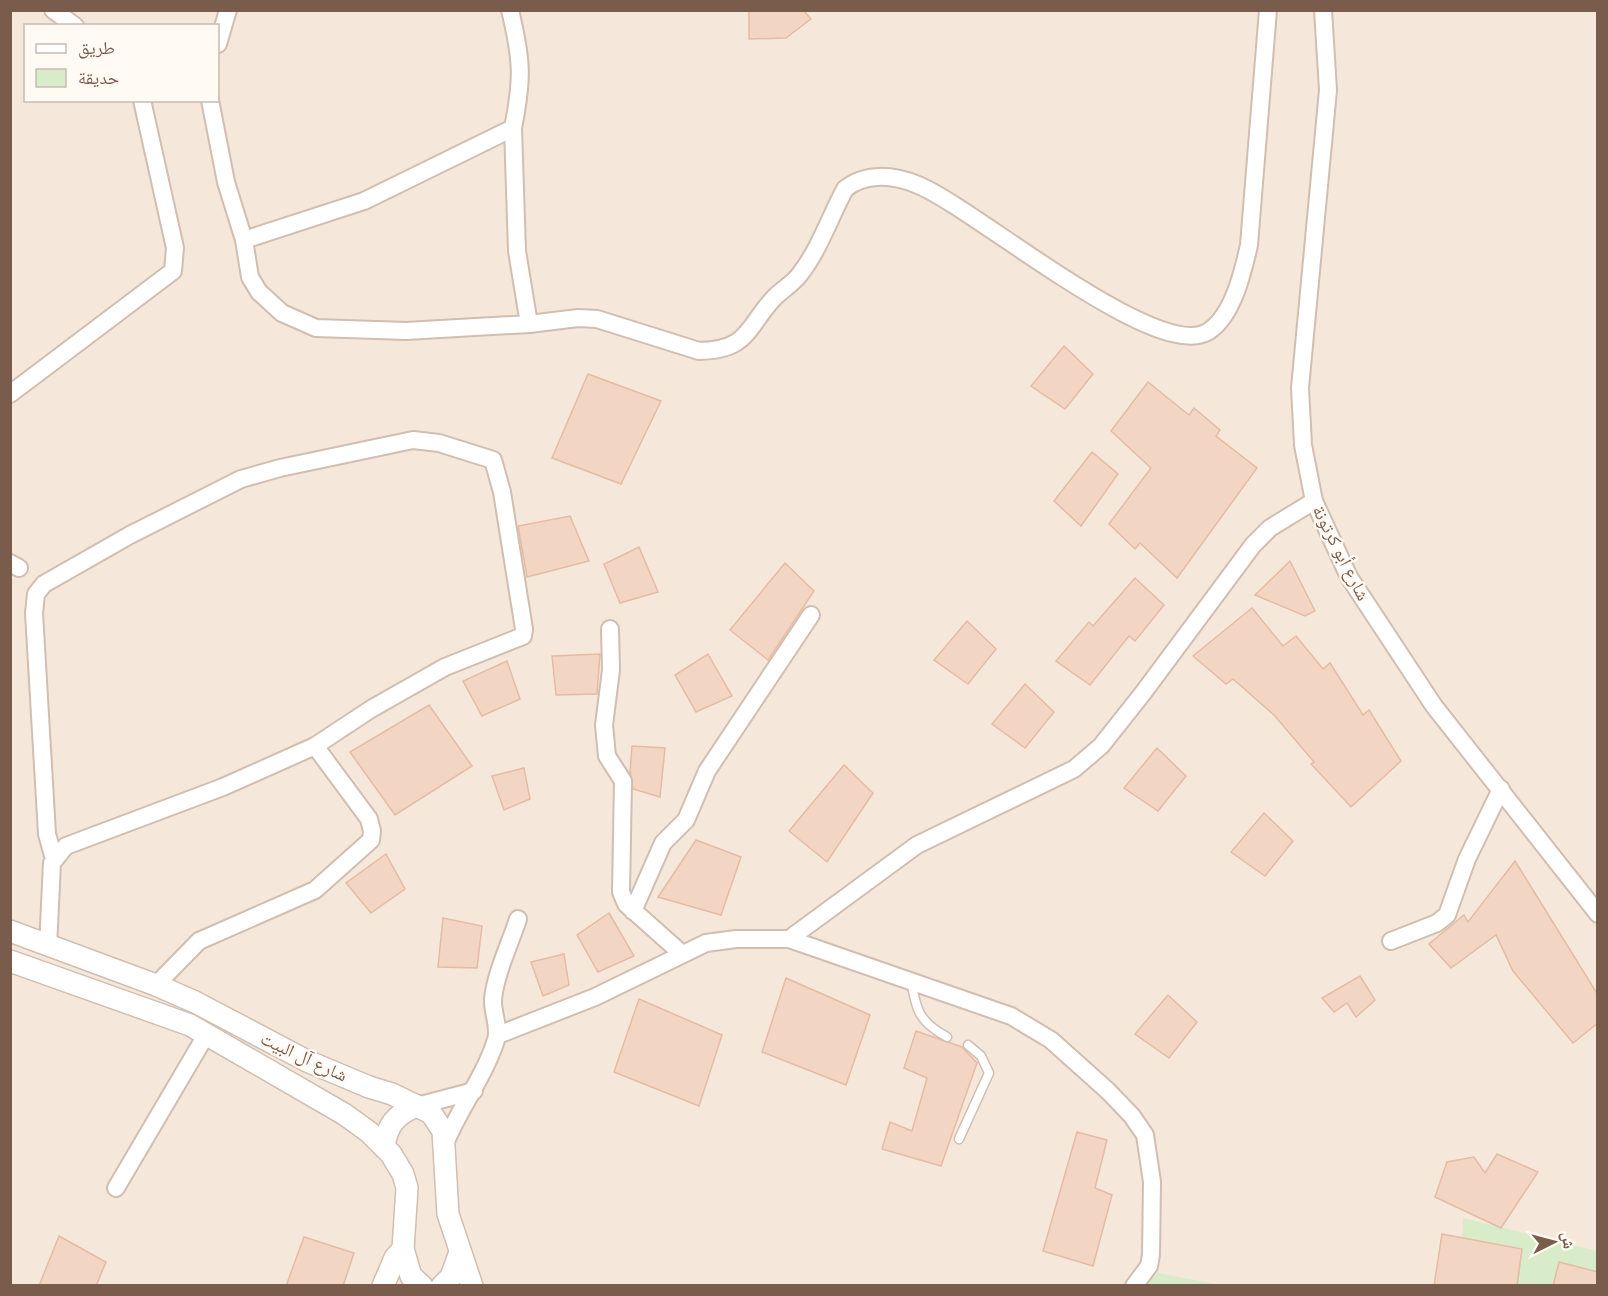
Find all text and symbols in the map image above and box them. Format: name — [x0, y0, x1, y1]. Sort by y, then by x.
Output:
legend — [24, 24, 219, 102]
text: طريق — [78, 37, 115, 59]
text: حديقة — [78, 67, 119, 89]
street label: شارع أبو كرتونة — [1308, 502, 1374, 604]
street label: شارع آل البيت — [257, 1027, 351, 1087]
north arrow — [1524, 1212, 1584, 1272]
text: ش — [1558, 1231, 1579, 1250]

